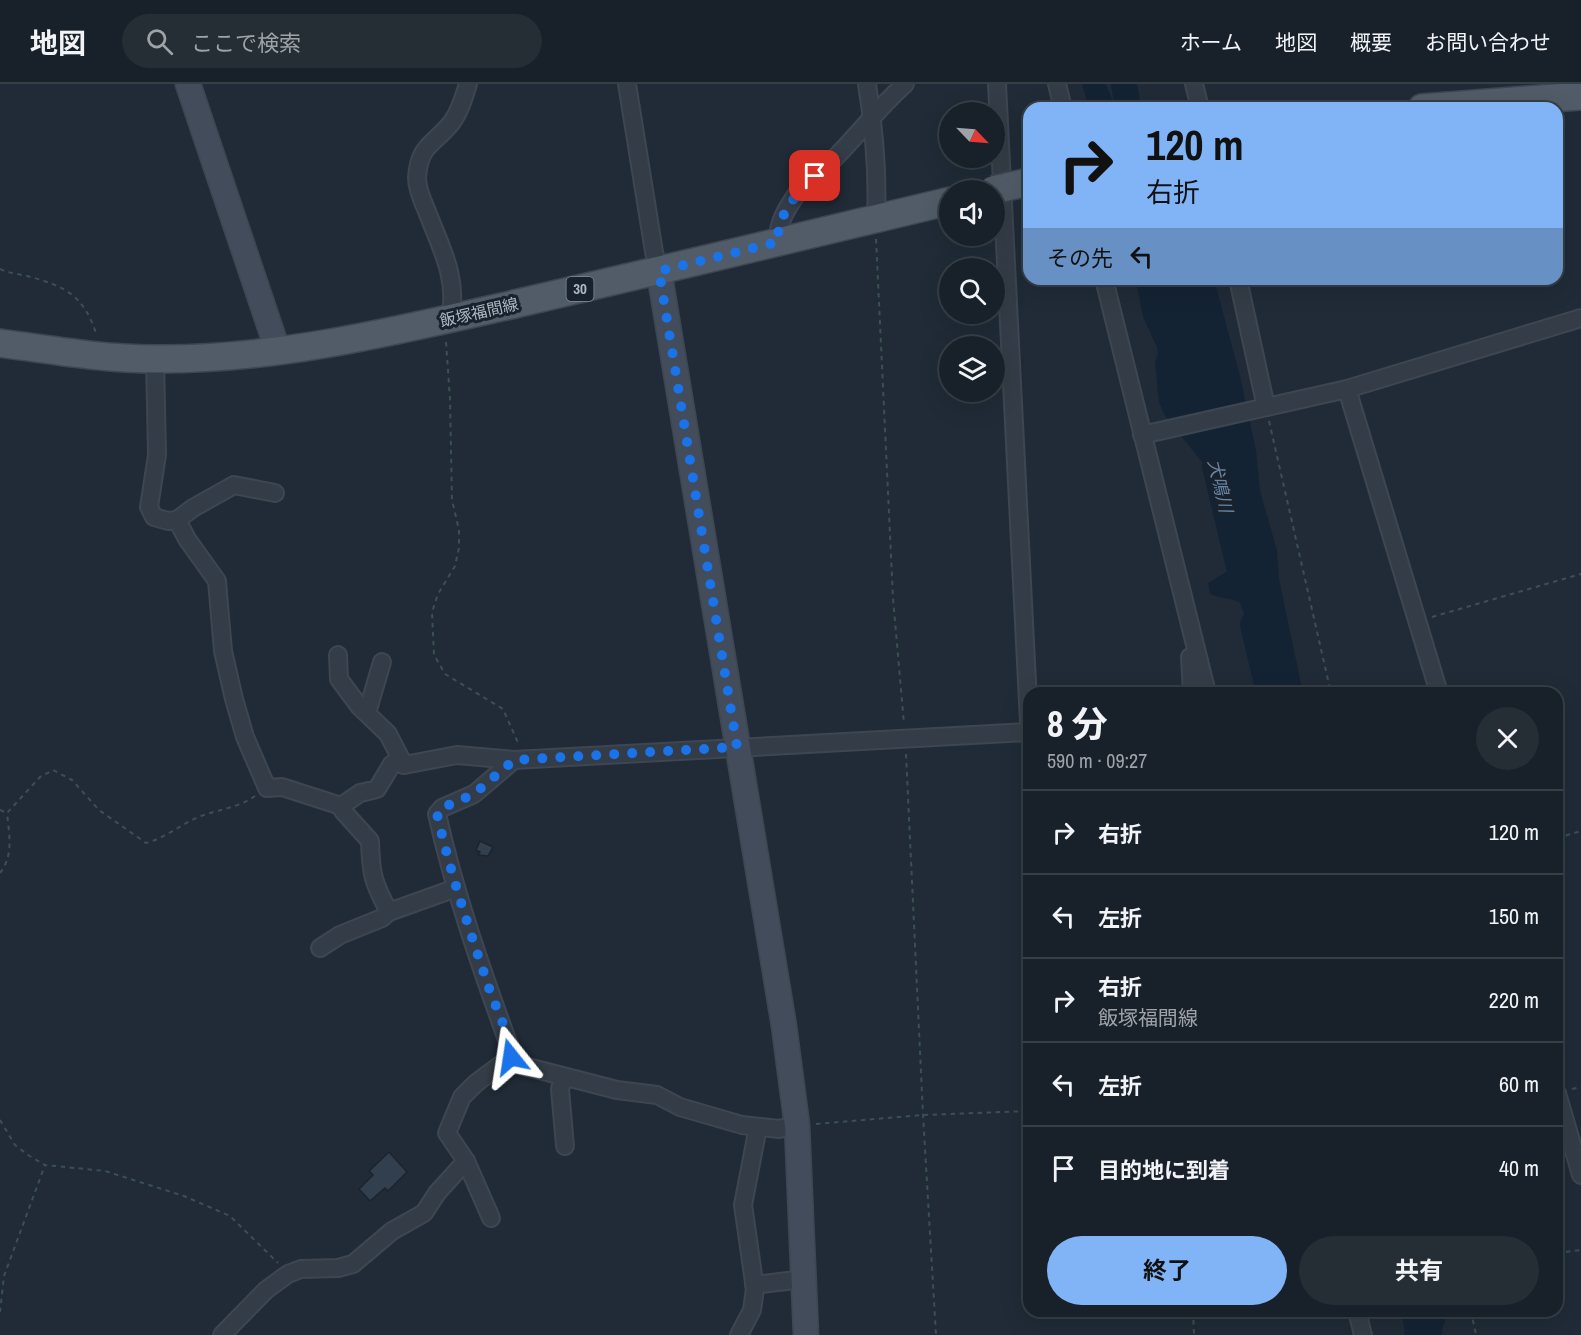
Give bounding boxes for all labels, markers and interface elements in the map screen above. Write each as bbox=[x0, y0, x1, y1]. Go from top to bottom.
search box bbox=[122, 14, 542, 68]
text: 地図 bbox=[30, 24, 86, 62]
icon: search bbox=[143, 25, 176, 58]
text: ここで検索 bbox=[191, 28, 301, 58]
text: ホーム bbox=[1180, 28, 1242, 57]
text: 地図 bbox=[1275, 28, 1317, 57]
text: 概要 bbox=[1350, 28, 1392, 57]
text: お問い合わせ bbox=[1425, 28, 1551, 57]
north arrow bbox=[939, 102, 1005, 168]
map controls bbox=[939, 102, 1005, 402]
text: 120 m bbox=[1146, 117, 1244, 173]
icon: right bbox=[1047, 126, 1125, 204]
pin bbox=[789, 150, 840, 201]
icon: arrive bbox=[798, 159, 831, 192]
text: 右折 bbox=[1146, 174, 1200, 210]
button: sound bbox=[939, 180, 1005, 246]
icon: left bbox=[1125, 240, 1158, 273]
text: その先 bbox=[1047, 243, 1113, 273]
button: search bbox=[939, 258, 1005, 324]
road number: 30 bbox=[566, 277, 594, 301]
street label: 飯塚福間線 bbox=[438, 292, 520, 332]
button: layers bbox=[939, 336, 1005, 402]
water label: 犬鳴川 bbox=[1202, 457, 1239, 517]
text: 8 分 bbox=[1047, 700, 1108, 748]
button: close bbox=[1476, 707, 1539, 770]
text: 590 m · 09:27 bbox=[1047, 747, 1147, 774]
icon: right bbox=[1047, 816, 1080, 849]
text: 120 m bbox=[1489, 817, 1539, 847]
text: 右折 bbox=[1098, 819, 1142, 849]
icon: left bbox=[1047, 900, 1080, 933]
text: 150 m bbox=[1489, 901, 1539, 931]
text: 左折 bbox=[1098, 903, 1142, 933]
text: 右折 bbox=[1098, 972, 1142, 1002]
icon: right bbox=[1047, 984, 1080, 1017]
text: 220 m bbox=[1489, 985, 1539, 1015]
text: 飯塚福間線 bbox=[1098, 1004, 1198, 1031]
position arrow bbox=[479, 1025, 543, 1089]
icon: left bbox=[1047, 1068, 1080, 1101]
text: 60 m bbox=[1499, 1069, 1539, 1099]
text: 左折 bbox=[1098, 1071, 1142, 1101]
icon: arrive bbox=[1047, 1152, 1080, 1185]
text: 40 m bbox=[1499, 1153, 1539, 1183]
text: 目的地に到着 bbox=[1098, 1155, 1230, 1185]
button: 終了 bbox=[1047, 1236, 1287, 1305]
button: 共有 bbox=[1299, 1236, 1539, 1305]

